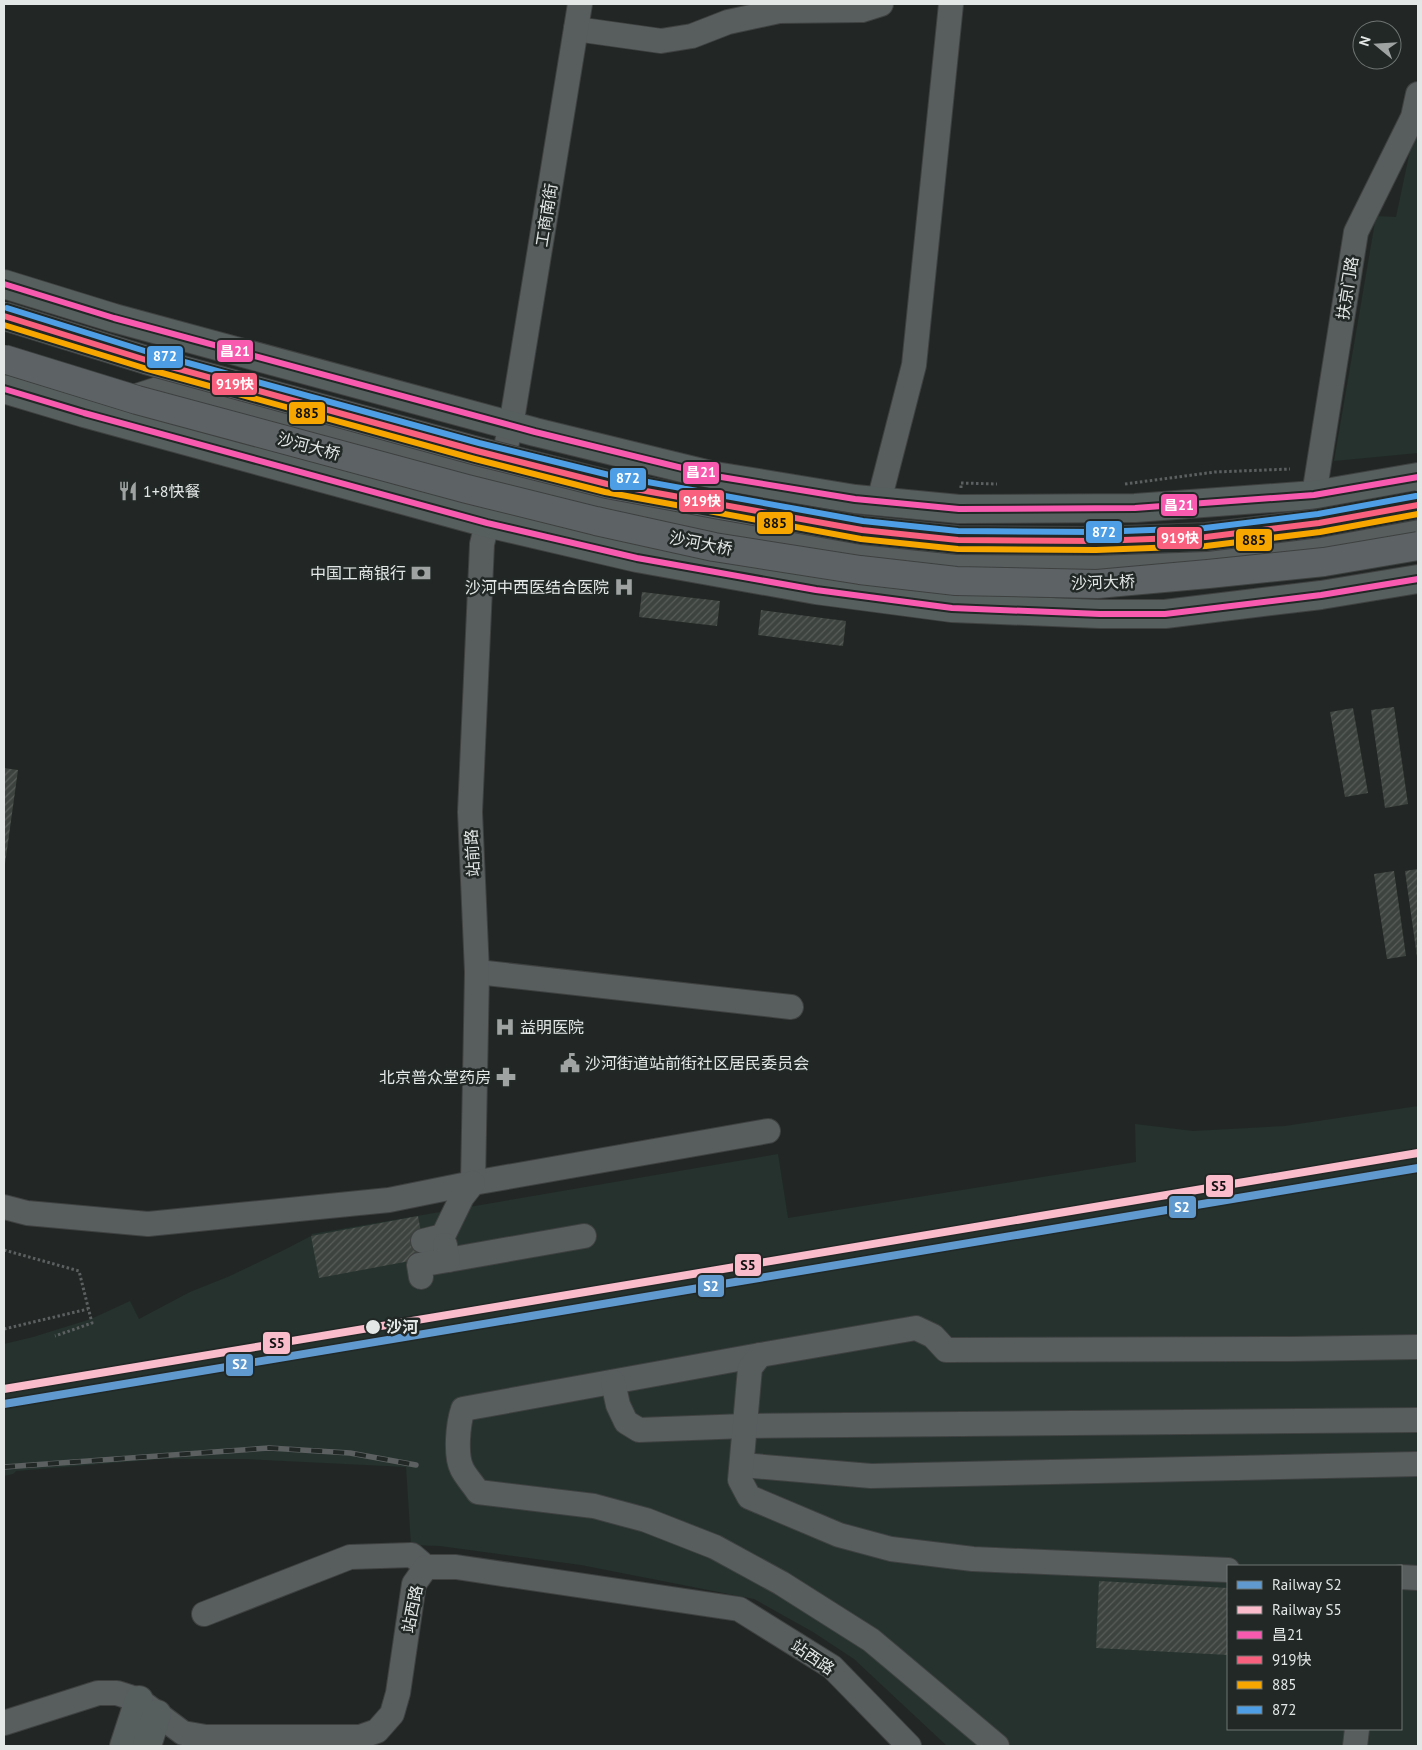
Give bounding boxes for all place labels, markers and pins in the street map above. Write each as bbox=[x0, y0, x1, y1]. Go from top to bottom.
restaurant icon: 1+8快餐 bbox=[117, 480, 139, 502]
place label: 1+8快餐 bbox=[143, 481, 201, 501]
bank icon: 中国工商银行 bbox=[410, 562, 432, 584]
place label: 中国工商银行 bbox=[310, 563, 406, 583]
hospital icon: 沙河中西医结合医院 bbox=[613, 576, 635, 598]
place label: 沙河中西医结合医院 bbox=[465, 577, 609, 597]
hospital icon: 益明医院 bbox=[494, 1016, 516, 1038]
place label: 益明医院 bbox=[520, 1017, 584, 1037]
public building icon: 沙河街道站前街社区居民委员会 bbox=[559, 1052, 581, 1074]
place label: 沙河街道站前街社区居民委员会 bbox=[585, 1053, 809, 1073]
pharmacy icon: 北京普众堂药房 bbox=[495, 1066, 517, 1088]
place label: 北京普众堂药房 bbox=[379, 1067, 491, 1087]
place label: 沙河 bbox=[386, 1317, 418, 1337]
marker: 沙河 bbox=[364, 1318, 382, 1336]

